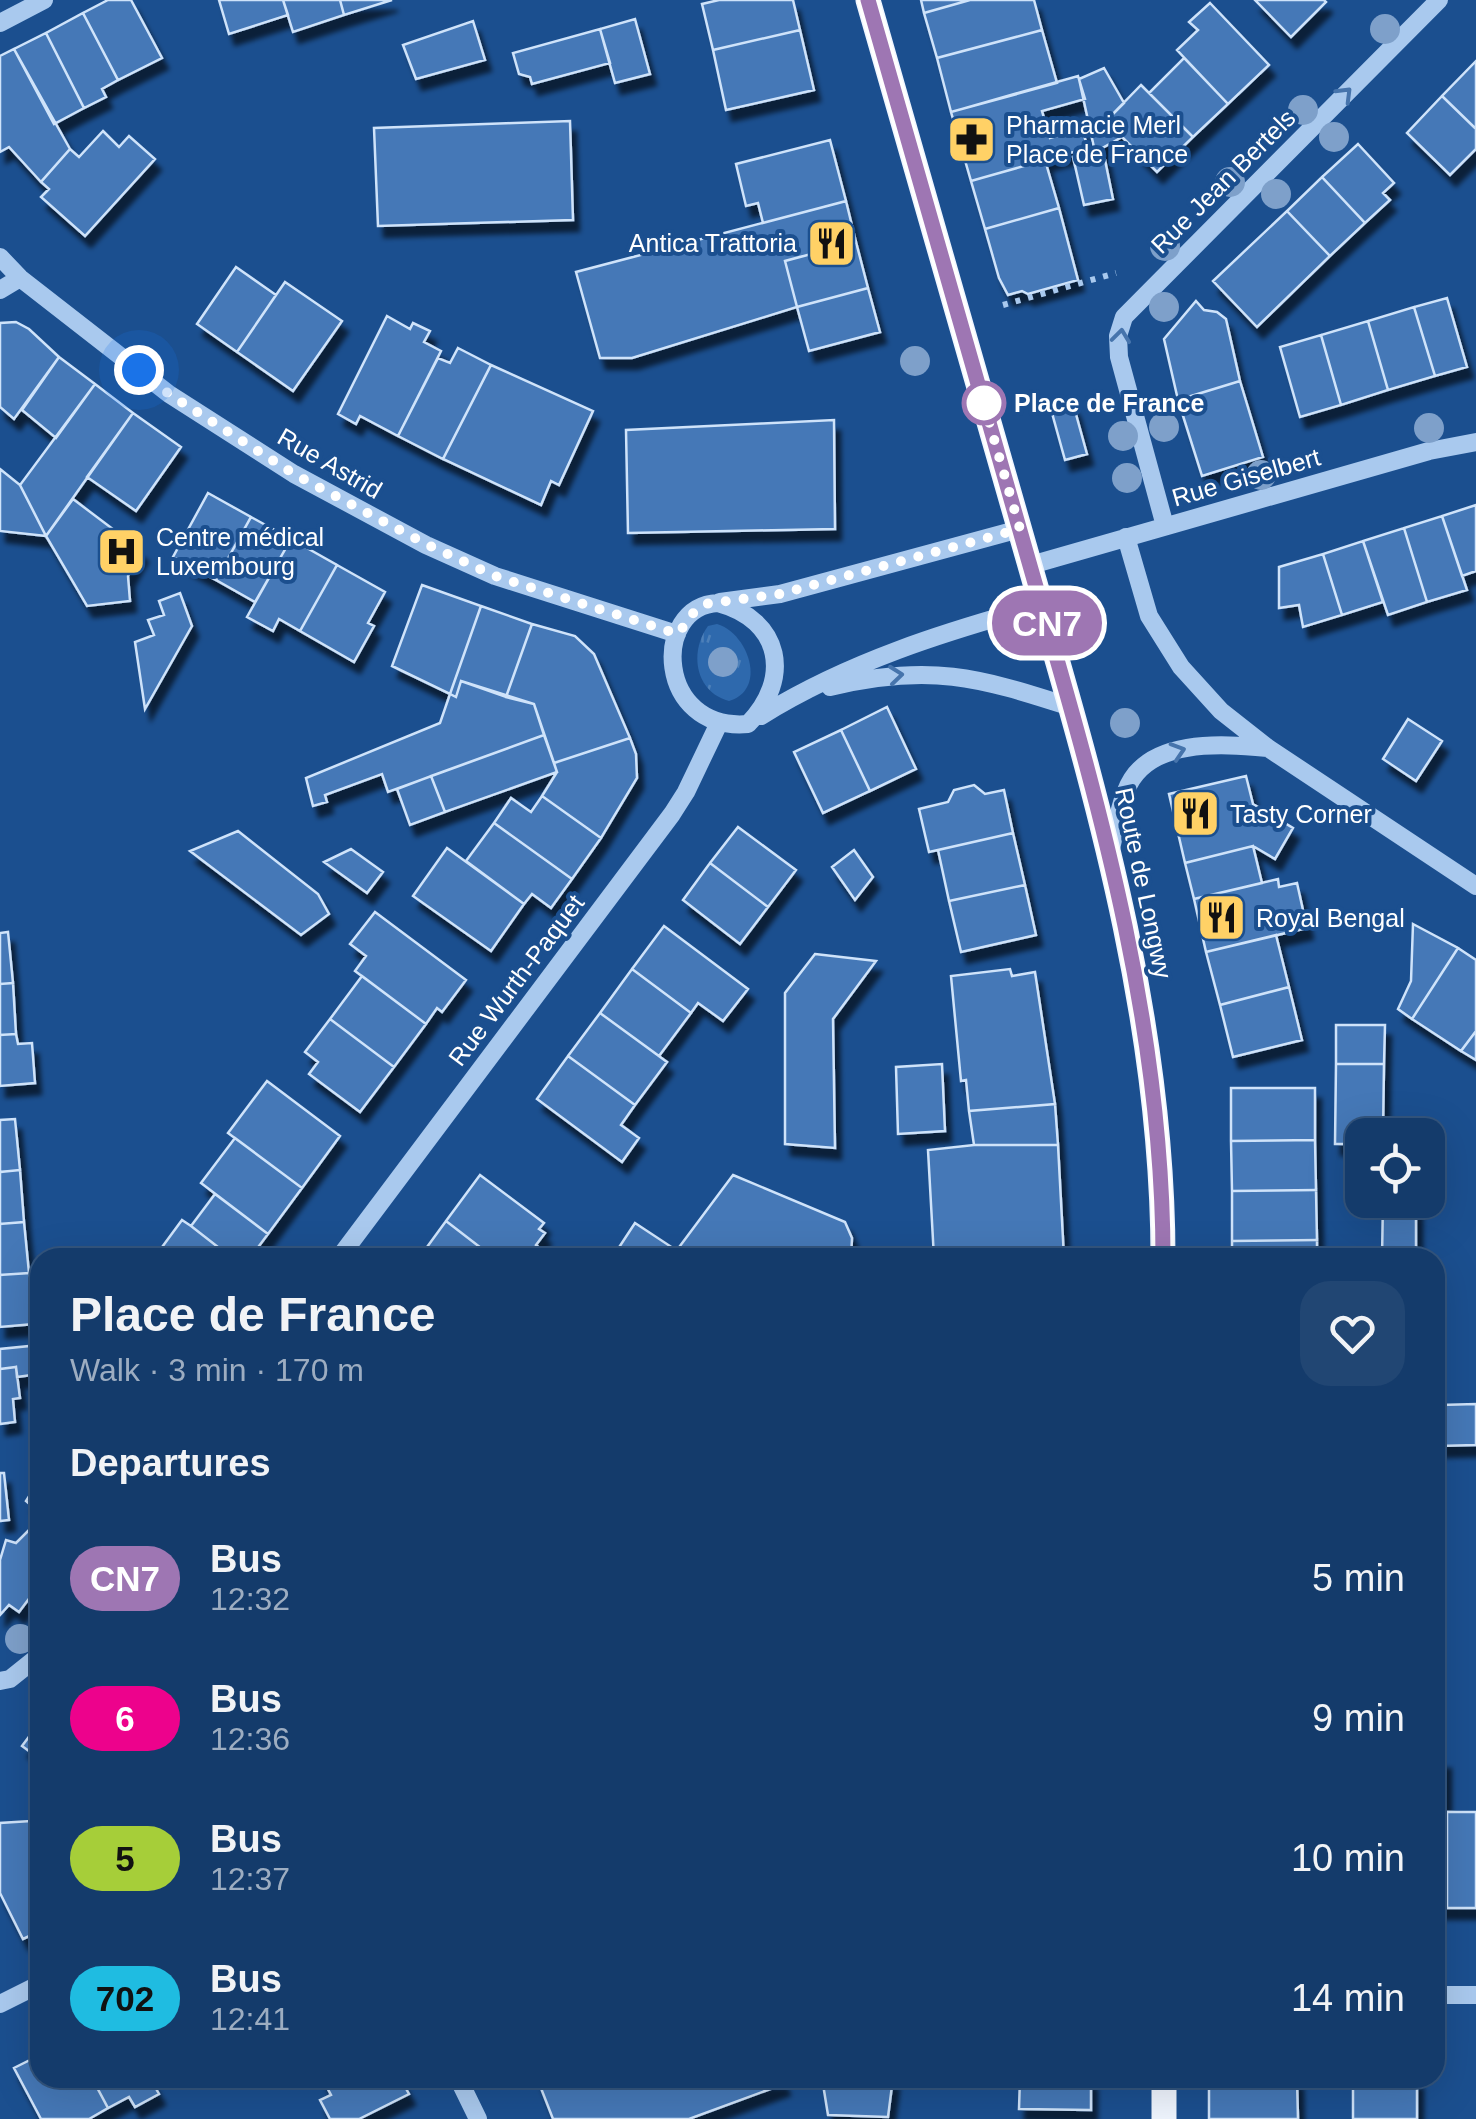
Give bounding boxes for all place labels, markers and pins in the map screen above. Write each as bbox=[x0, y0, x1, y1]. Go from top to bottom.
place label: Pharmacie Merl Place de France bbox=[1006, 111, 1188, 168]
pharmacy icon: Pharmacie Merl Place de France bbox=[945, 113, 997, 165]
restaurant icon: Antica Trattoria bbox=[806, 217, 858, 269]
place label: Antica Trattoria bbox=[629, 229, 797, 257]
marker: Place de France bbox=[963, 382, 1005, 424]
place label: Place de France bbox=[1014, 389, 1204, 417]
place label: Centre médical Luxembourg bbox=[156, 523, 324, 580]
hospital icon: Centre médical Luxembourg bbox=[95, 525, 147, 577]
restaurant icon: Tasty Corner bbox=[1169, 788, 1221, 840]
place label: Tasty Corner bbox=[1230, 800, 1372, 828]
restaurant icon: Royal Bengal bbox=[1195, 892, 1247, 944]
place label: Royal Bengal bbox=[1256, 904, 1405, 932]

